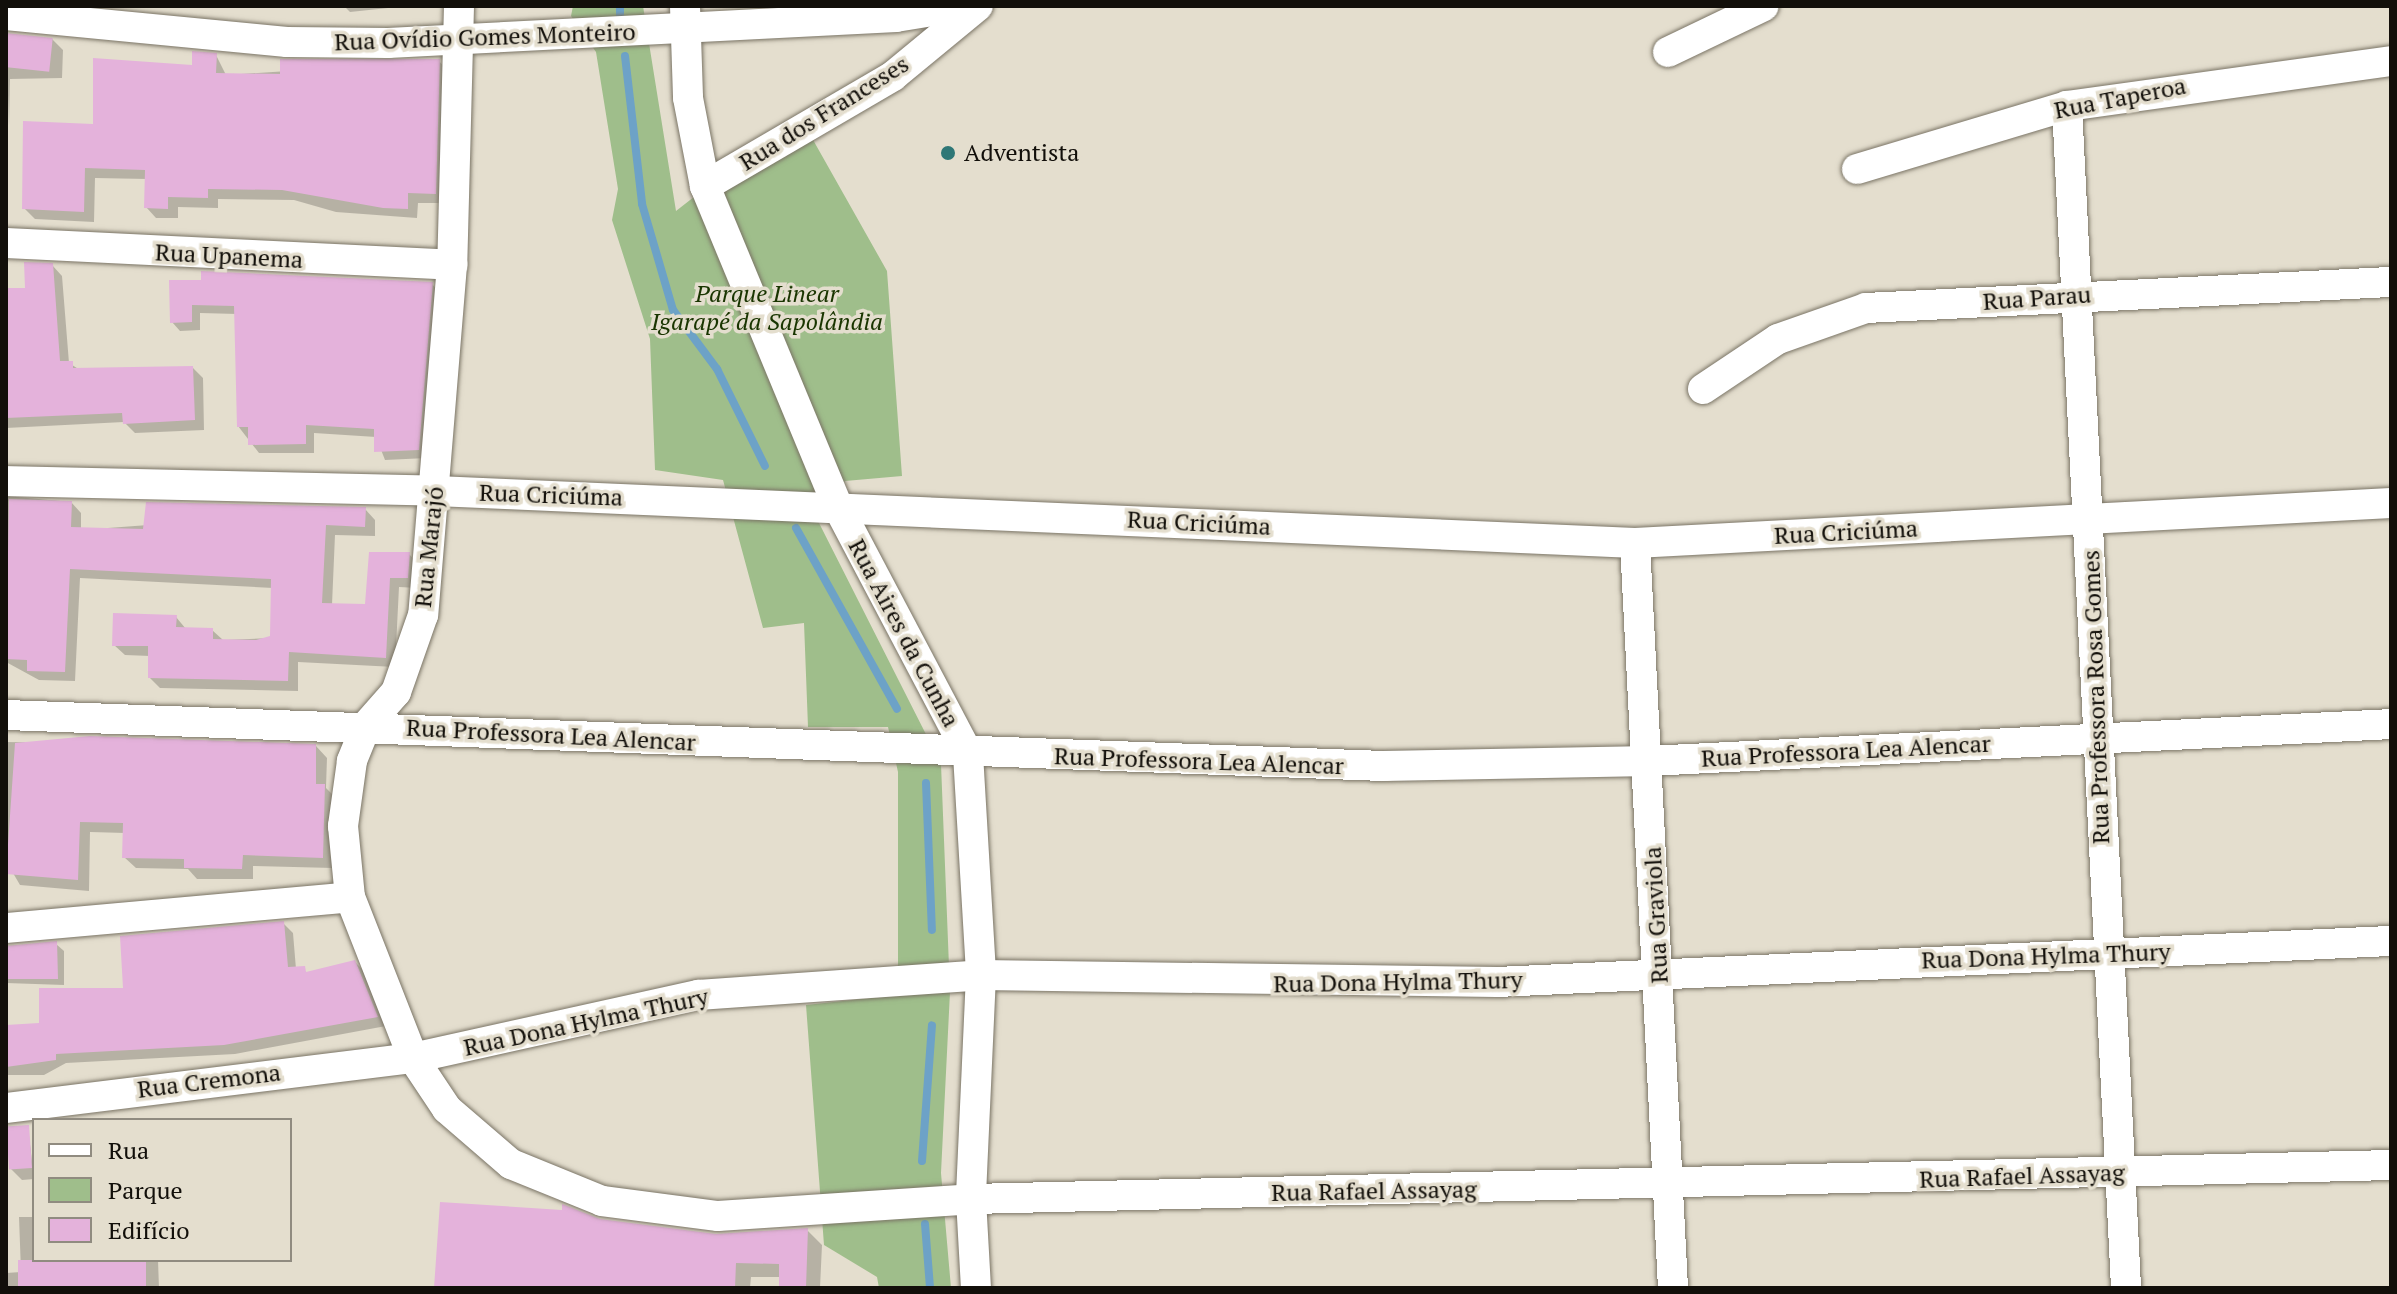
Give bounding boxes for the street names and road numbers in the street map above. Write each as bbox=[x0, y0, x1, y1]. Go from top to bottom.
street label: Rua Ovídio Gomes Monteiro bbox=[334, 17, 636, 57]
street label: Rua dos Franceses bbox=[734, 49, 914, 177]
street label: Rua Taperoa bbox=[2052, 71, 2188, 125]
street label: Rua Upanema bbox=[154, 238, 304, 274]
street label: Rua Parau bbox=[1982, 280, 2092, 316]
street label: Rua Criciúma bbox=[479, 478, 623, 512]
street label: Rua Marajó bbox=[408, 485, 450, 609]
street label: Rua Criciúma bbox=[1126, 505, 1272, 541]
street label: Rua Criciúma bbox=[1773, 514, 1919, 550]
street label: Rua Aires da Cunha bbox=[842, 534, 966, 732]
street label: Rua Professora Rosa Gomes bbox=[2076, 549, 2116, 845]
street label: Rua Professora Lea Alencar bbox=[405, 713, 697, 757]
street label: Rua Professora Lea Alencar bbox=[1700, 729, 1992, 773]
street label: Rua Professora Lea Alencar bbox=[1053, 742, 1345, 780]
street label: Rua Graviola bbox=[1638, 846, 1674, 984]
street label: Rua Dona Hylma Thury bbox=[1921, 937, 2171, 975]
street label: Rua Dona Hylma Thury bbox=[1273, 965, 1523, 999]
street label: Rua Dona Hylma Thury bbox=[461, 982, 711, 1062]
street label: Rua Cremona bbox=[136, 1058, 282, 1104]
street label: Rua Rafael Assayag bbox=[1919, 1158, 2125, 1194]
street label: Rua Rafael Assayag bbox=[1271, 1175, 1477, 1207]

